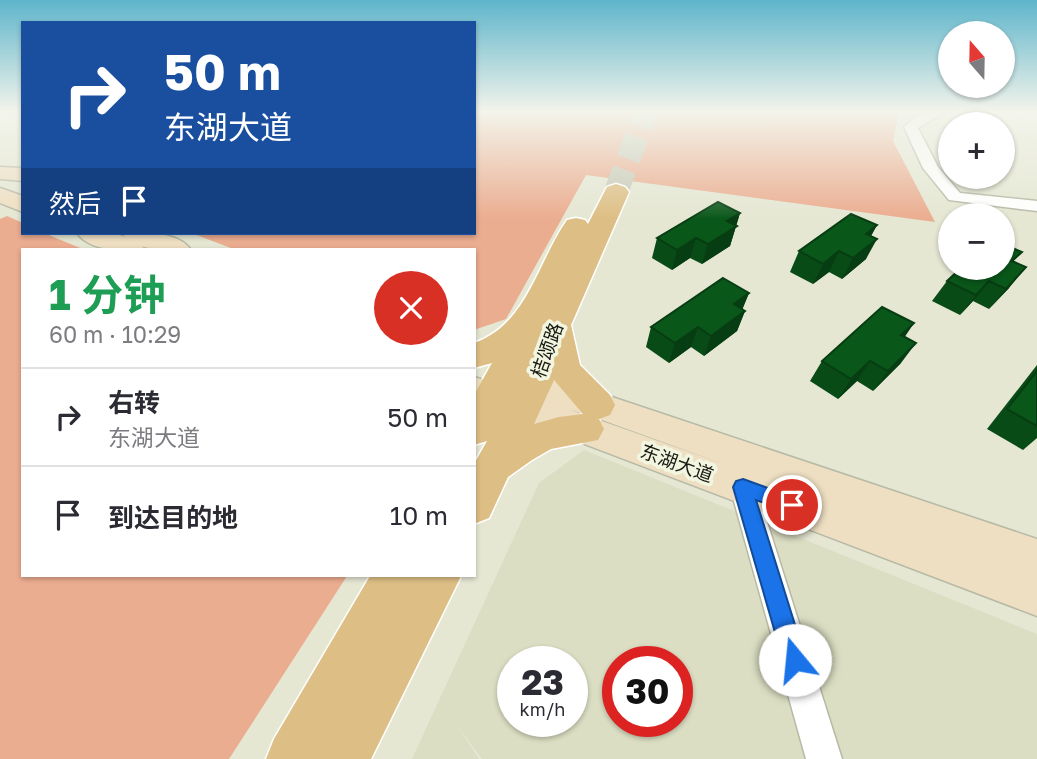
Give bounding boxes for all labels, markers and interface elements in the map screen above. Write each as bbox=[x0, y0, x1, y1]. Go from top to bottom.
north arrow bbox=[938, 21, 1015, 98]
map controls bbox=[938, 21, 1015, 280]
text: 50 m bbox=[164, 42, 281, 101]
icon: right bbox=[49, 49, 140, 140]
text: 东湖大道 bbox=[164, 108, 292, 146]
button: + bbox=[938, 112, 1015, 189]
icon: arrive bbox=[115, 182, 153, 220]
text: 然后 bbox=[49, 188, 101, 219]
button: − bbox=[938, 203, 1015, 280]
text: 1 分钟 bbox=[49, 269, 165, 319]
button: close bbox=[374, 271, 448, 345]
street label: 桔颂路 bbox=[526, 319, 567, 381]
text: 60 m · 10:29 bbox=[49, 320, 181, 348]
text: 右转 bbox=[108, 387, 160, 418]
icon: right bbox=[49, 398, 87, 436]
text: 50 m bbox=[387, 402, 448, 433]
text: 东湖大道 bbox=[108, 423, 200, 451]
street label: 东湖大道 bbox=[638, 439, 717, 486]
pin bbox=[762, 475, 822, 535]
icon: arrive bbox=[773, 486, 811, 524]
icon: arrive bbox=[49, 496, 87, 534]
text: 10 m bbox=[390, 500, 448, 531]
text: 到达目的地 bbox=[108, 502, 238, 533]
position arrow bbox=[758, 623, 832, 697]
speed limit sign: 30 bbox=[602, 646, 693, 737]
text: 23 bbox=[521, 661, 564, 703]
text: km/h bbox=[520, 698, 565, 720]

